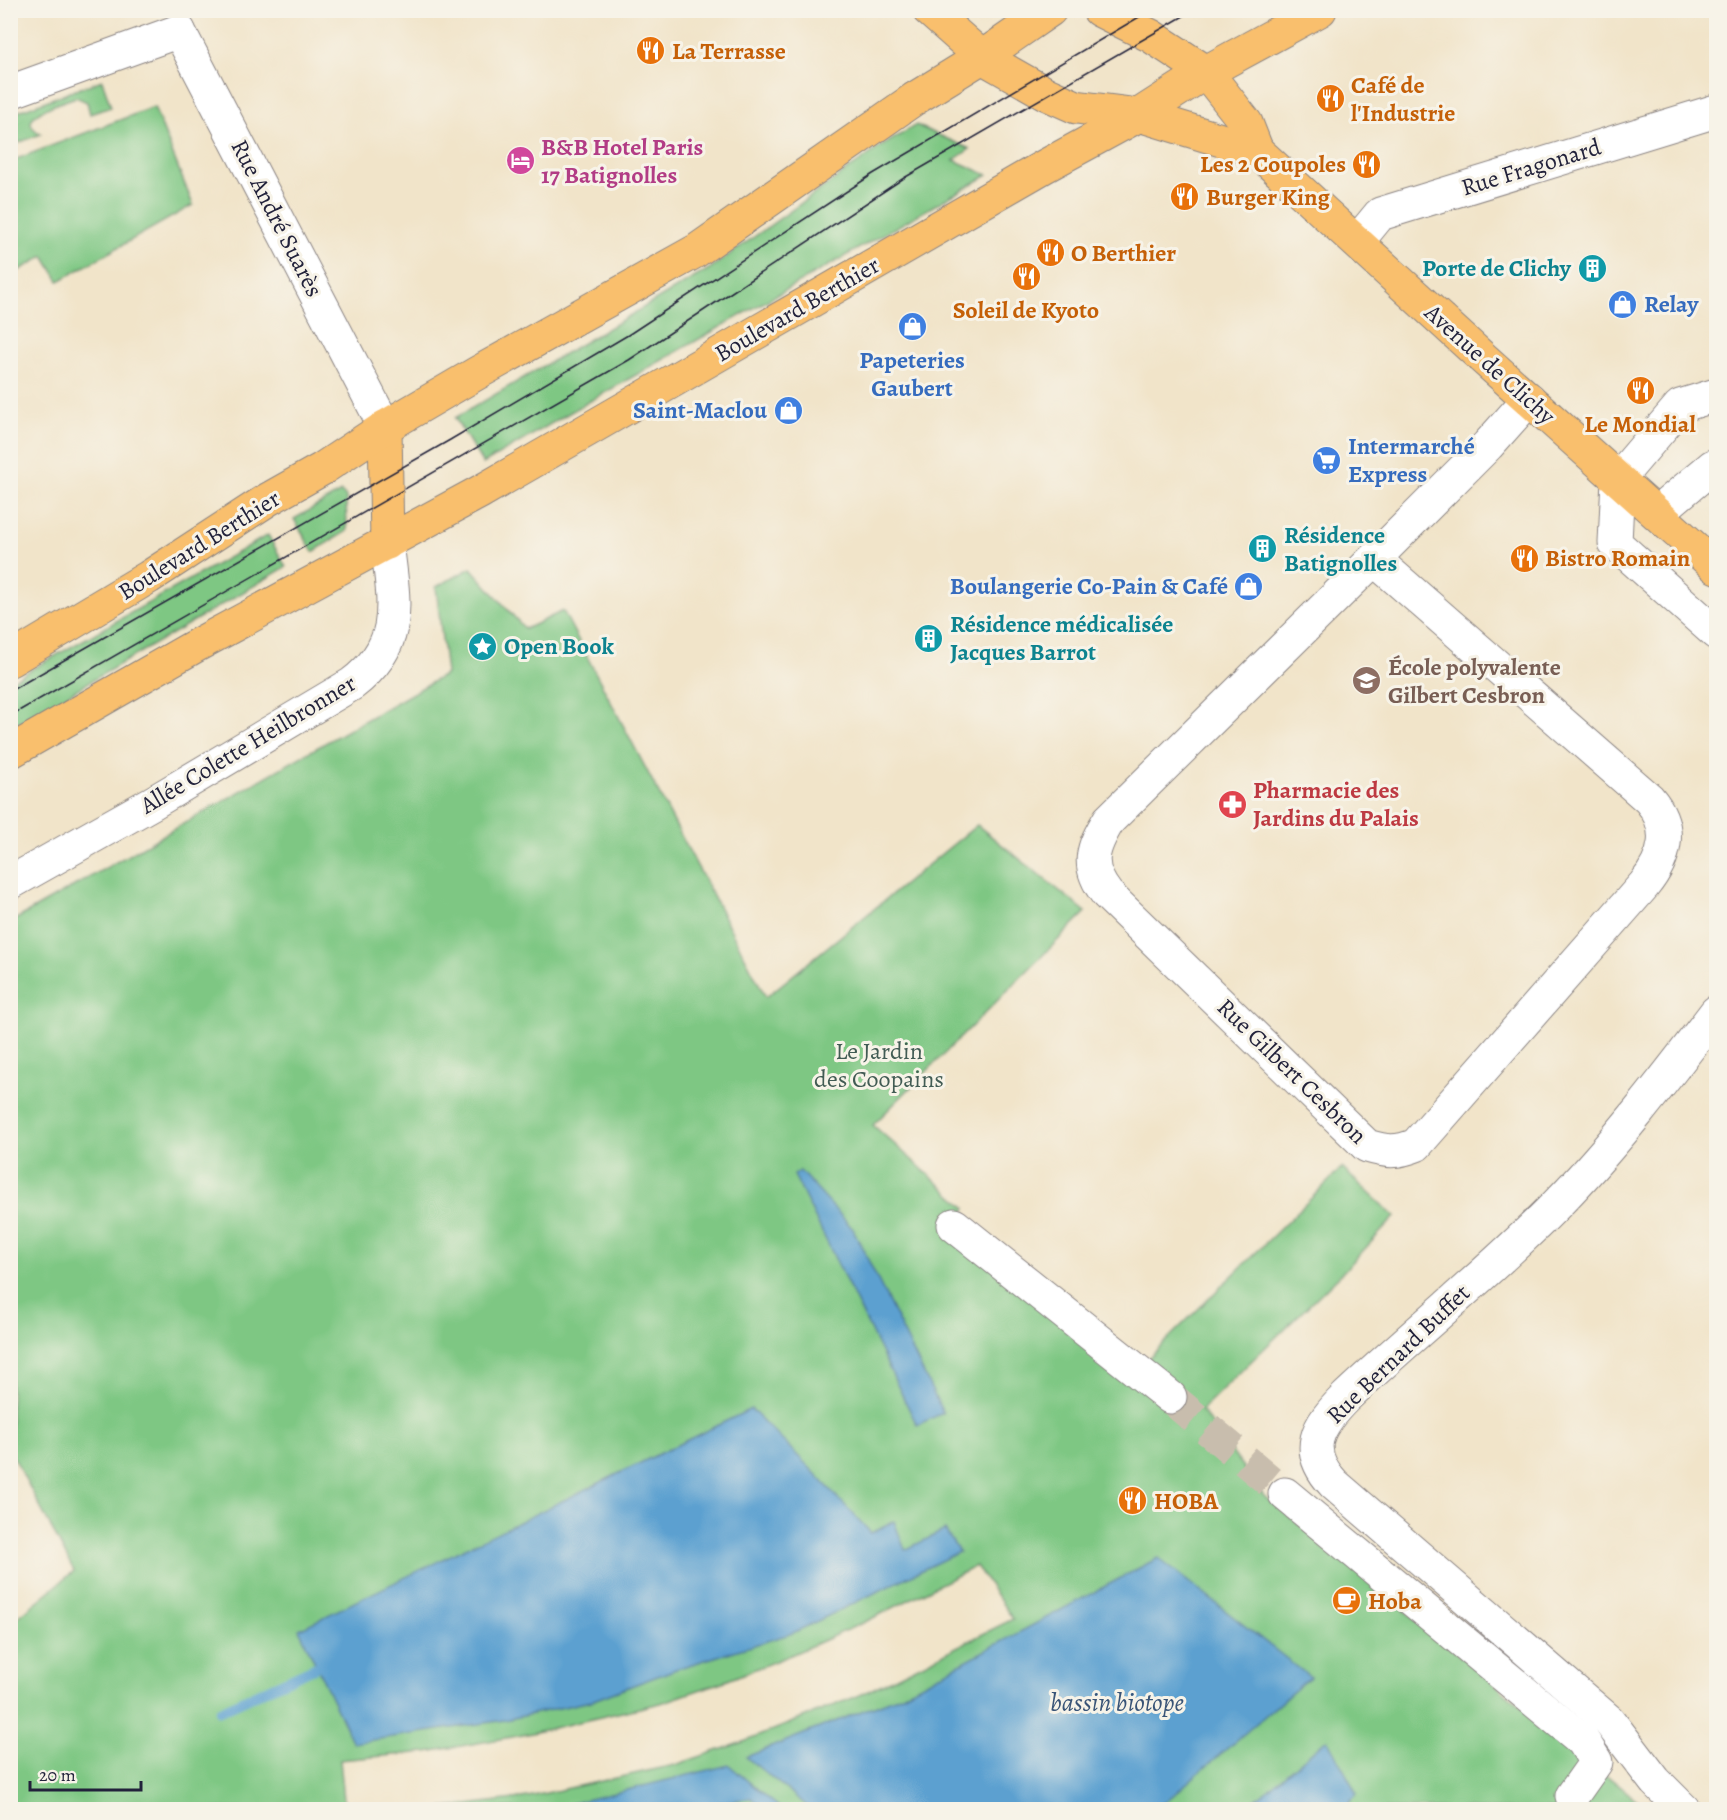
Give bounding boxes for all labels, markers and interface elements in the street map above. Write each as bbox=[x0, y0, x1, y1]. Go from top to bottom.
restaurant icon: La Terrasse bbox=[635, 35, 667, 67]
place label: La Terrasse bbox=[672, 35, 786, 67]
place label: Café de l'Industrie bbox=[1351, 69, 1455, 129]
restaurant icon: Café de l'Industrie bbox=[1314, 83, 1346, 115]
place label: B&B Hotel Paris 17 Batignolles bbox=[541, 131, 703, 191]
street label: Rue Fragonard bbox=[1457, 131, 1605, 203]
street label: Rue André Suarès bbox=[224, 134, 330, 302]
hotel icon: B&B Hotel Paris 17 Batignolles bbox=[504, 145, 536, 177]
place label: Les 2 Coupoles bbox=[1200, 148, 1346, 180]
restaurant icon: Les 2 Coupoles bbox=[1351, 148, 1383, 180]
restaurant icon: Burger King bbox=[1169, 181, 1201, 213]
place label: Burger King bbox=[1206, 181, 1330, 213]
restaurant icon: O Berthier bbox=[1034, 237, 1066, 269]
place label: O Berthier bbox=[1071, 237, 1176, 269]
street label: Boulevard Berthier bbox=[709, 249, 885, 369]
place label: Porte de Clichy bbox=[1422, 252, 1572, 284]
building icon: Porte de Clichy bbox=[1576, 252, 1608, 284]
restaurant icon: Soleil de Kyoto bbox=[1010, 261, 1042, 293]
shop icon: Relay bbox=[1607, 288, 1639, 320]
place label: Relay bbox=[1644, 288, 1699, 320]
place label: Soleil de Kyoto bbox=[953, 294, 1099, 326]
street label: Avenue de Clichy bbox=[1417, 296, 1562, 431]
shop icon: Papeteries Gaubert bbox=[896, 311, 928, 343]
place label: Papeteries Gaubert bbox=[859, 344, 965, 404]
restaurant icon: Le Mondial bbox=[1624, 375, 1656, 407]
place label: Saint-Maclou bbox=[633, 394, 768, 426]
shop icon: Saint-Maclou bbox=[772, 394, 804, 426]
place label: Le Mondial bbox=[1584, 408, 1696, 440]
place label: Intermarché Express bbox=[1348, 430, 1475, 490]
supermarket icon: Intermarché Express bbox=[1311, 444, 1343, 476]
street label: Boulevard Berthier bbox=[112, 482, 286, 608]
place label: Résidence Batignolles bbox=[1284, 519, 1397, 579]
building icon: Résidence Batignolles bbox=[1247, 533, 1279, 565]
restaurant icon: Bistro Romain bbox=[1508, 542, 1540, 574]
place label: Bistro Romain bbox=[1545, 542, 1691, 574]
place label: Boulangerie Co-Pain & Café bbox=[950, 570, 1228, 602]
shop icon: Boulangerie Co-Pain & Café bbox=[1233, 570, 1265, 602]
place label: Résidence médicalisée Jacques Barrot bbox=[950, 608, 1173, 668]
building icon: Résidence médicalisée Jacques Barrot bbox=[913, 622, 945, 654]
place icon: Open Book bbox=[467, 630, 499, 662]
place label: Open Book bbox=[504, 630, 615, 662]
place label: École polyvalente Gilbert Cesbron bbox=[1388, 651, 1561, 711]
school or university icon: École polyvalente Gilbert Cesbron bbox=[1351, 665, 1383, 697]
street label: Allée Colette Heilbronner bbox=[133, 667, 362, 822]
place label: Pharmacie des Jardins du Palais bbox=[1253, 774, 1419, 834]
pharmacy icon: Pharmacie des Jardins du Palais bbox=[1216, 788, 1248, 820]
street label: Rue Gilbert Cesbron bbox=[1210, 991, 1374, 1151]
park label: Le Jardin des Coopains bbox=[814, 1035, 944, 1095]
street label: Rue Bernard Buffet bbox=[1319, 1277, 1477, 1431]
restaurant icon: HOBA bbox=[1117, 1485, 1149, 1517]
place label: HOBA bbox=[1154, 1485, 1219, 1517]
cafe icon: Hoba bbox=[1331, 1585, 1363, 1617]
place label: Hoba bbox=[1368, 1585, 1422, 1617]
water label: bassin biotope bbox=[1050, 1685, 1184, 1720]
scale bar bbox=[30, 1754, 141, 1792]
text: 20 m bbox=[39, 1763, 76, 1787]

